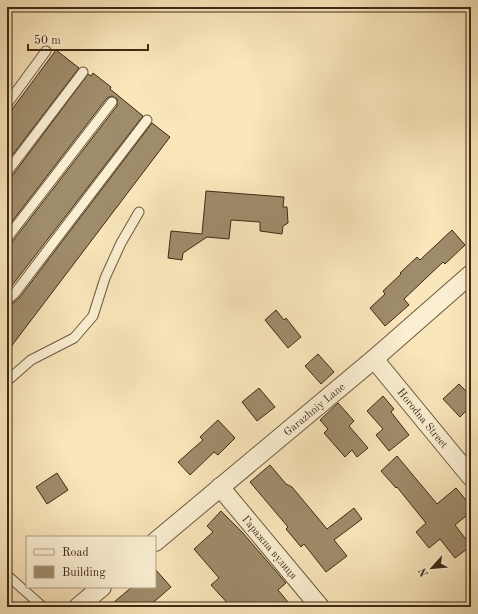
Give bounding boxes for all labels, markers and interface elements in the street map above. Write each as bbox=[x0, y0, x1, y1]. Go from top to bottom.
scale bar bbox=[28, 26, 148, 52]
text: 50 m bbox=[34, 34, 61, 47]
street label: Garazhniy Lane bbox=[282, 382, 348, 439]
street label: Horodna Street bbox=[394, 387, 449, 451]
street label: Гаражна вулиця bbox=[239, 514, 299, 582]
legend bbox=[26, 536, 156, 588]
text: Road bbox=[62, 547, 89, 559]
north arrow bbox=[412, 548, 452, 588]
text: N bbox=[417, 565, 431, 578]
text: Building bbox=[62, 567, 106, 579]

